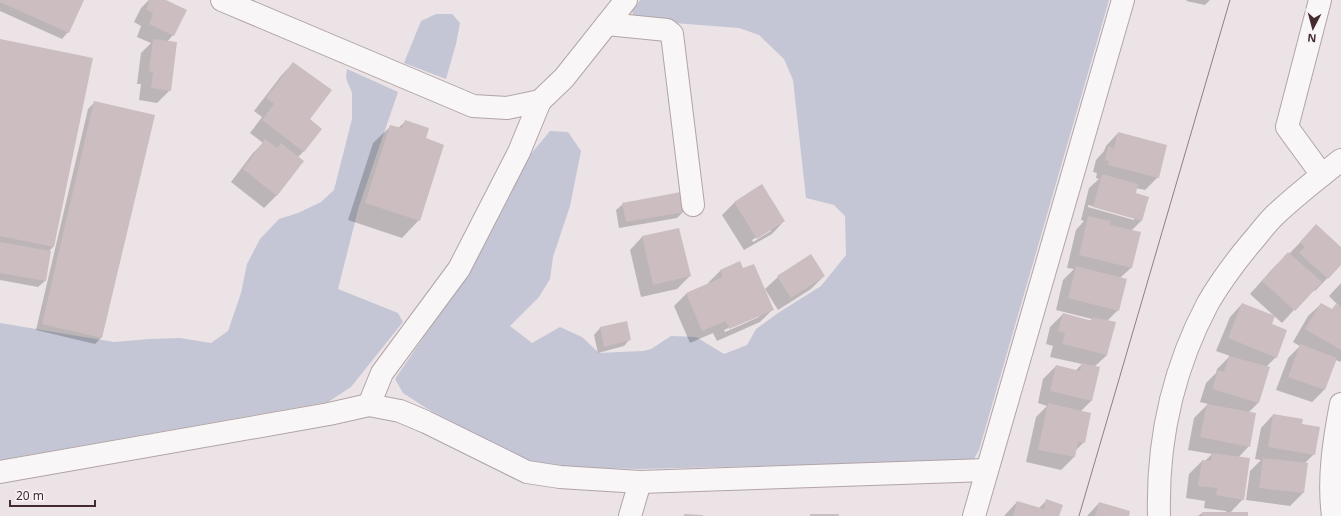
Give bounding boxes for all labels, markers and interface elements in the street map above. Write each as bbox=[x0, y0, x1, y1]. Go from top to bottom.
north arrow bbox=[1293, 8, 1333, 48]
text: N bbox=[1307, 31, 1317, 46]
scale bar bbox=[10, 482, 95, 508]
text: 20 m bbox=[16, 487, 44, 504]

